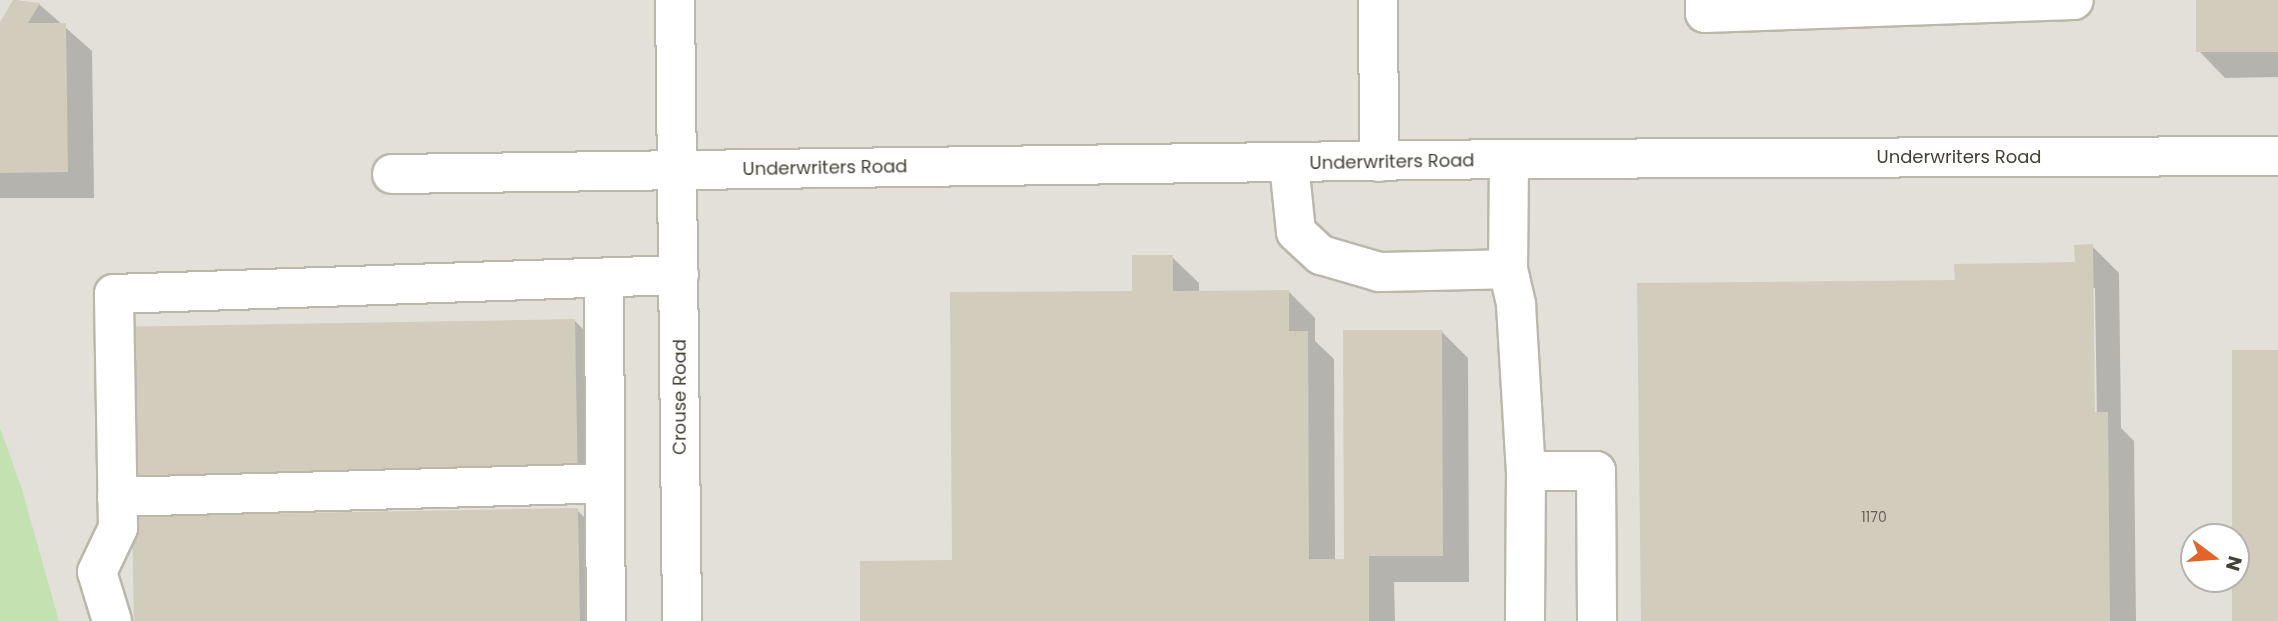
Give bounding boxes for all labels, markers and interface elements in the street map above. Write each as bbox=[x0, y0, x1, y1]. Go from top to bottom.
street label: Underwriters Road bbox=[1876, 146, 2042, 168]
street label: Underwriters Road bbox=[1309, 150, 1475, 174]
street label: Underwriters Road bbox=[742, 156, 908, 180]
street label: Crouse Road bbox=[669, 339, 691, 455]
house number: 1170 bbox=[1861, 509, 1887, 525]
north arrow bbox=[2180, 523, 2250, 593]
text: N bbox=[2219, 553, 2249, 574]

